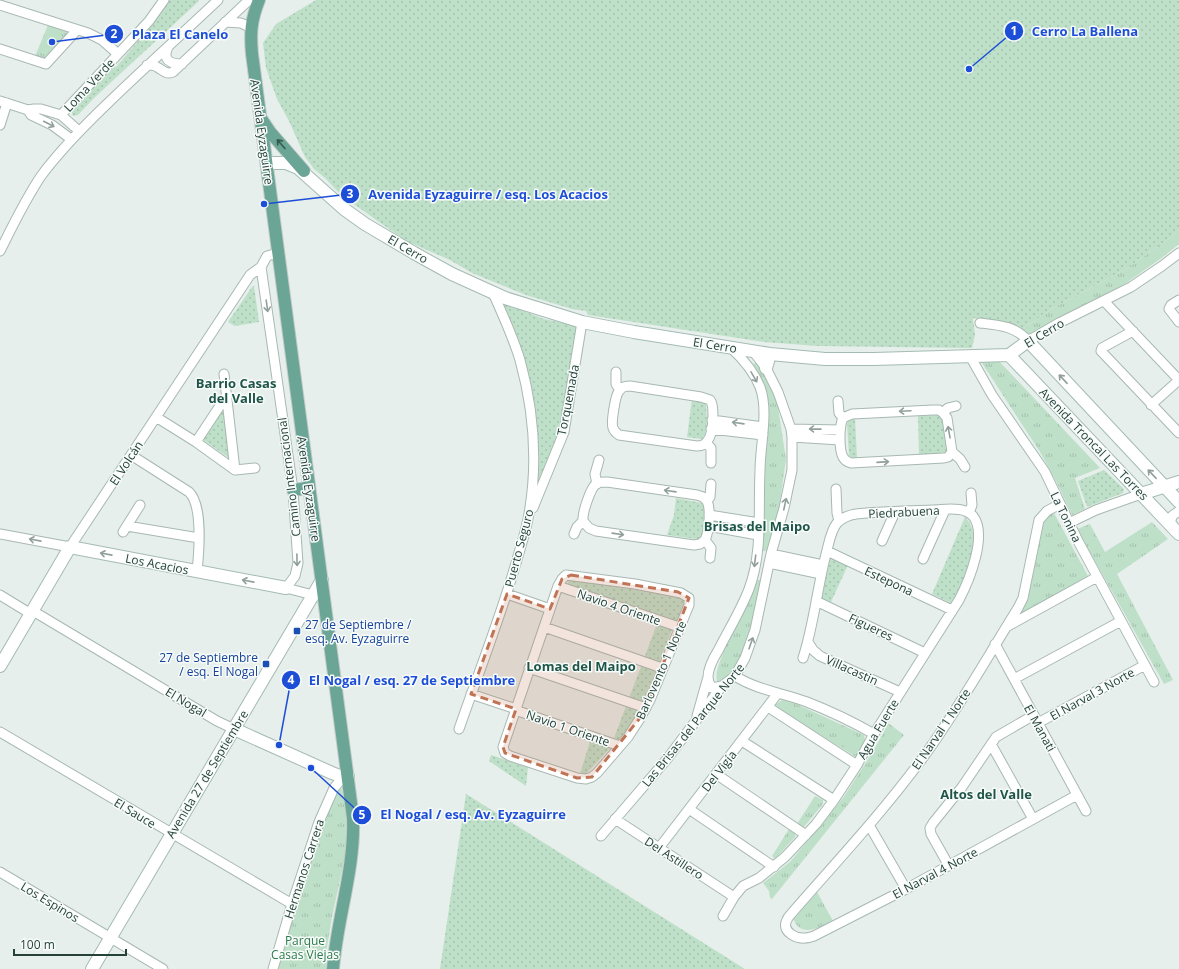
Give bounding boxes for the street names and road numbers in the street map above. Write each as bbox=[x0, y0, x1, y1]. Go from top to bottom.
street label: Loma Verde bbox=[60, 54, 118, 115]
street label: Avenida Eyzaguirre bbox=[246, 78, 278, 186]
street label: El Cerro bbox=[385, 231, 431, 267]
street label: El Cerro bbox=[1021, 314, 1067, 352]
street label: El Cerro bbox=[692, 333, 738, 357]
street label: Torquemada bbox=[553, 363, 583, 437]
street label: Avenida Troncal Las Torres bbox=[1036, 384, 1153, 504]
street label: Camino Internacional bbox=[273, 417, 305, 537]
street label: Avenida Eyzaguirre bbox=[293, 435, 325, 543]
street label: El Volcán bbox=[105, 437, 147, 489]
street label: La Tonina bbox=[1046, 489, 1086, 545]
street label: Piedrabuena bbox=[868, 502, 940, 522]
street label: Puerto Seguro bbox=[500, 507, 538, 589]
street label: Los Acacios bbox=[124, 550, 190, 579]
street label: Estepona bbox=[862, 562, 916, 600]
street label: Navio 4 Oriente bbox=[575, 585, 663, 629]
street label: Figueres bbox=[846, 609, 896, 645]
street label: Barlovento 1 Norte bbox=[632, 618, 691, 722]
street label: Villacastin bbox=[823, 651, 881, 689]
street label: Las Brisas del Parque Norte bbox=[638, 659, 748, 790]
street label: El Narval 3 Norte bbox=[1047, 664, 1138, 724]
street label: El Nogal bbox=[162, 683, 210, 721]
street label: El Narval 1 Norte bbox=[908, 685, 975, 773]
street label: Agua Fuerte bbox=[853, 695, 903, 762]
street label: El Manati bbox=[1020, 701, 1060, 755]
street label: Navio 1 Oriente bbox=[524, 706, 612, 750]
street label: Avenida 27 de Septiembre bbox=[162, 707, 252, 841]
street label: Del Vigía bbox=[698, 747, 740, 795]
street label: El Sauce bbox=[111, 794, 159, 832]
street label: Hermanos Carrera bbox=[280, 817, 328, 921]
street label: Del Astillero bbox=[641, 833, 707, 883]
street label: El Narval 4 Norte bbox=[889, 843, 981, 903]
street label: Los Espinos bbox=[18, 878, 83, 926]

